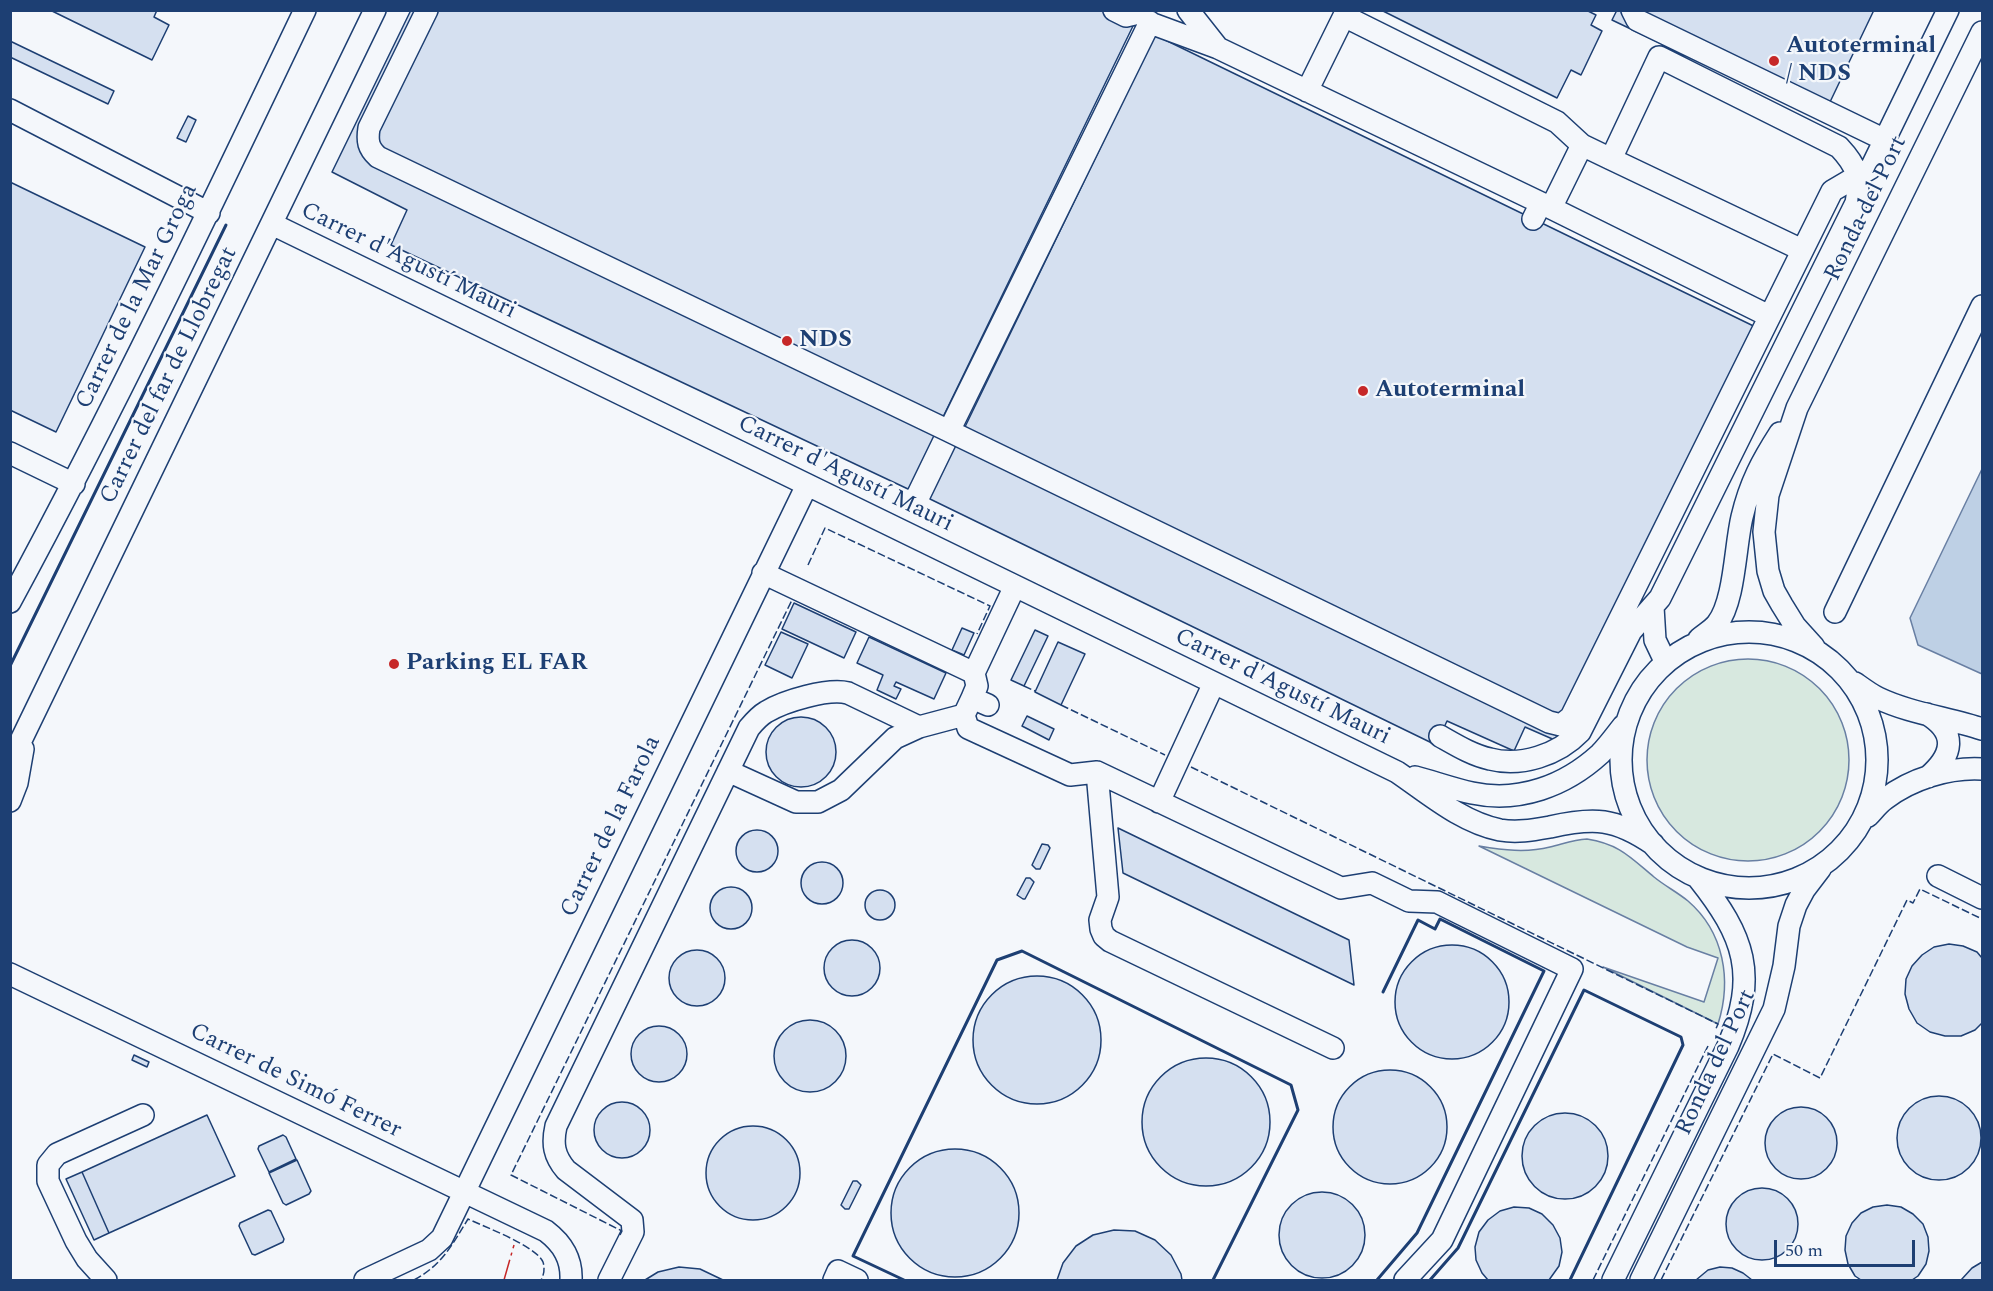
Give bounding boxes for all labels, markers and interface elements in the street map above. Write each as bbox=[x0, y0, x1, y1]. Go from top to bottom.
place label: Autoterminal / NDS bbox=[1786, 33, 1936, 89]
marker: Autoterminal / NDS bbox=[1767, 54, 1781, 68]
street label: Ronda del Port bbox=[1819, 132, 1915, 286]
street label: Carrer de la Mar Groga bbox=[71, 180, 205, 414]
street label: Carrer d'Agustí Mauri bbox=[296, 197, 520, 327]
street label: Carrer del far de Llobregat bbox=[95, 243, 245, 509]
place label: NDS bbox=[799, 327, 852, 355]
marker: NDS bbox=[780, 334, 794, 348]
place label: Autoterminal bbox=[1375, 377, 1525, 405]
marker: Autoterminal bbox=[1356, 384, 1370, 398]
street label: Carrer d'Agustí Mauri bbox=[733, 410, 957, 540]
street label: Carrer d'Agustí Mauri bbox=[1170, 623, 1394, 753]
place label: Parking EL FAR bbox=[406, 650, 588, 678]
marker: Parking EL FAR bbox=[387, 657, 401, 671]
street label: Carrer de la Farola bbox=[556, 732, 668, 922]
street label: Ronda del Port bbox=[1671, 985, 1763, 1141]
street label: Carrer de Simó Ferrer bbox=[184, 1018, 406, 1146]
scale bar bbox=[1777, 1228, 1918, 1266]
text: 50 m bbox=[1785, 1237, 1823, 1264]

